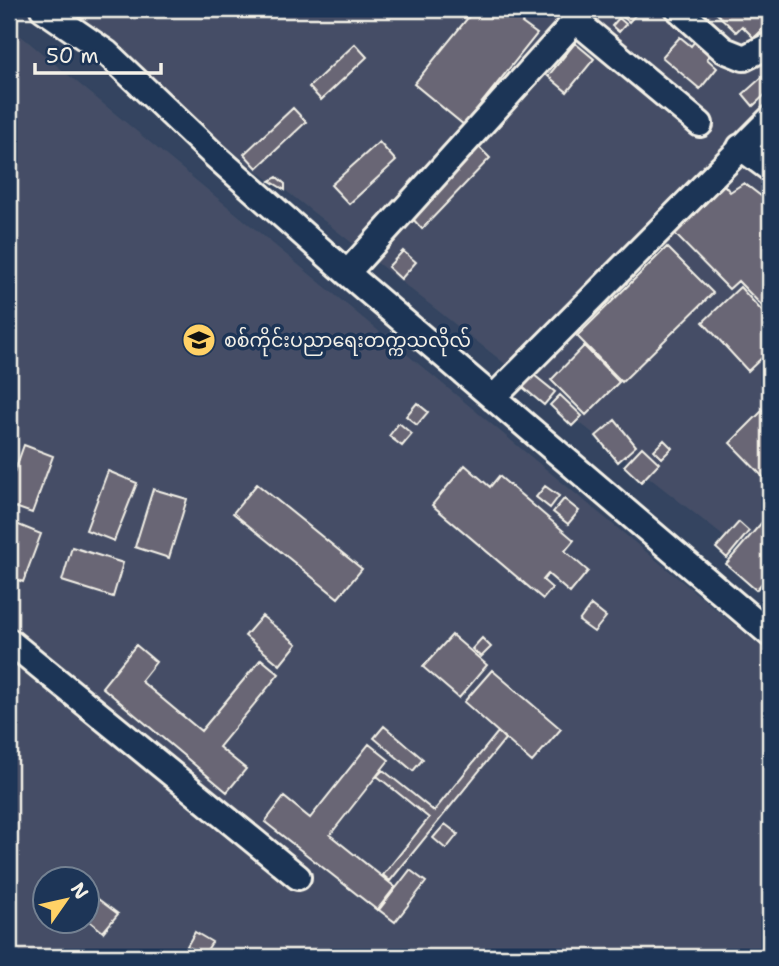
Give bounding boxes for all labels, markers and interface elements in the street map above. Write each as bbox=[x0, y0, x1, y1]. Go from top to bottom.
scale bar bbox=[35, 32, 161, 76]
text: 50 m bbox=[46, 42, 99, 70]
school or university icon: စစ်ကိုင်းပညာရေးတက္ကသလိုလ် bbox=[180, 321, 218, 359]
place label: စစ်ကိုင်းပညာရေးတက္ကသလိုလ် bbox=[224, 326, 471, 357]
north arrow bbox=[32, 864, 102, 934]
text: N bbox=[65, 878, 94, 904]

